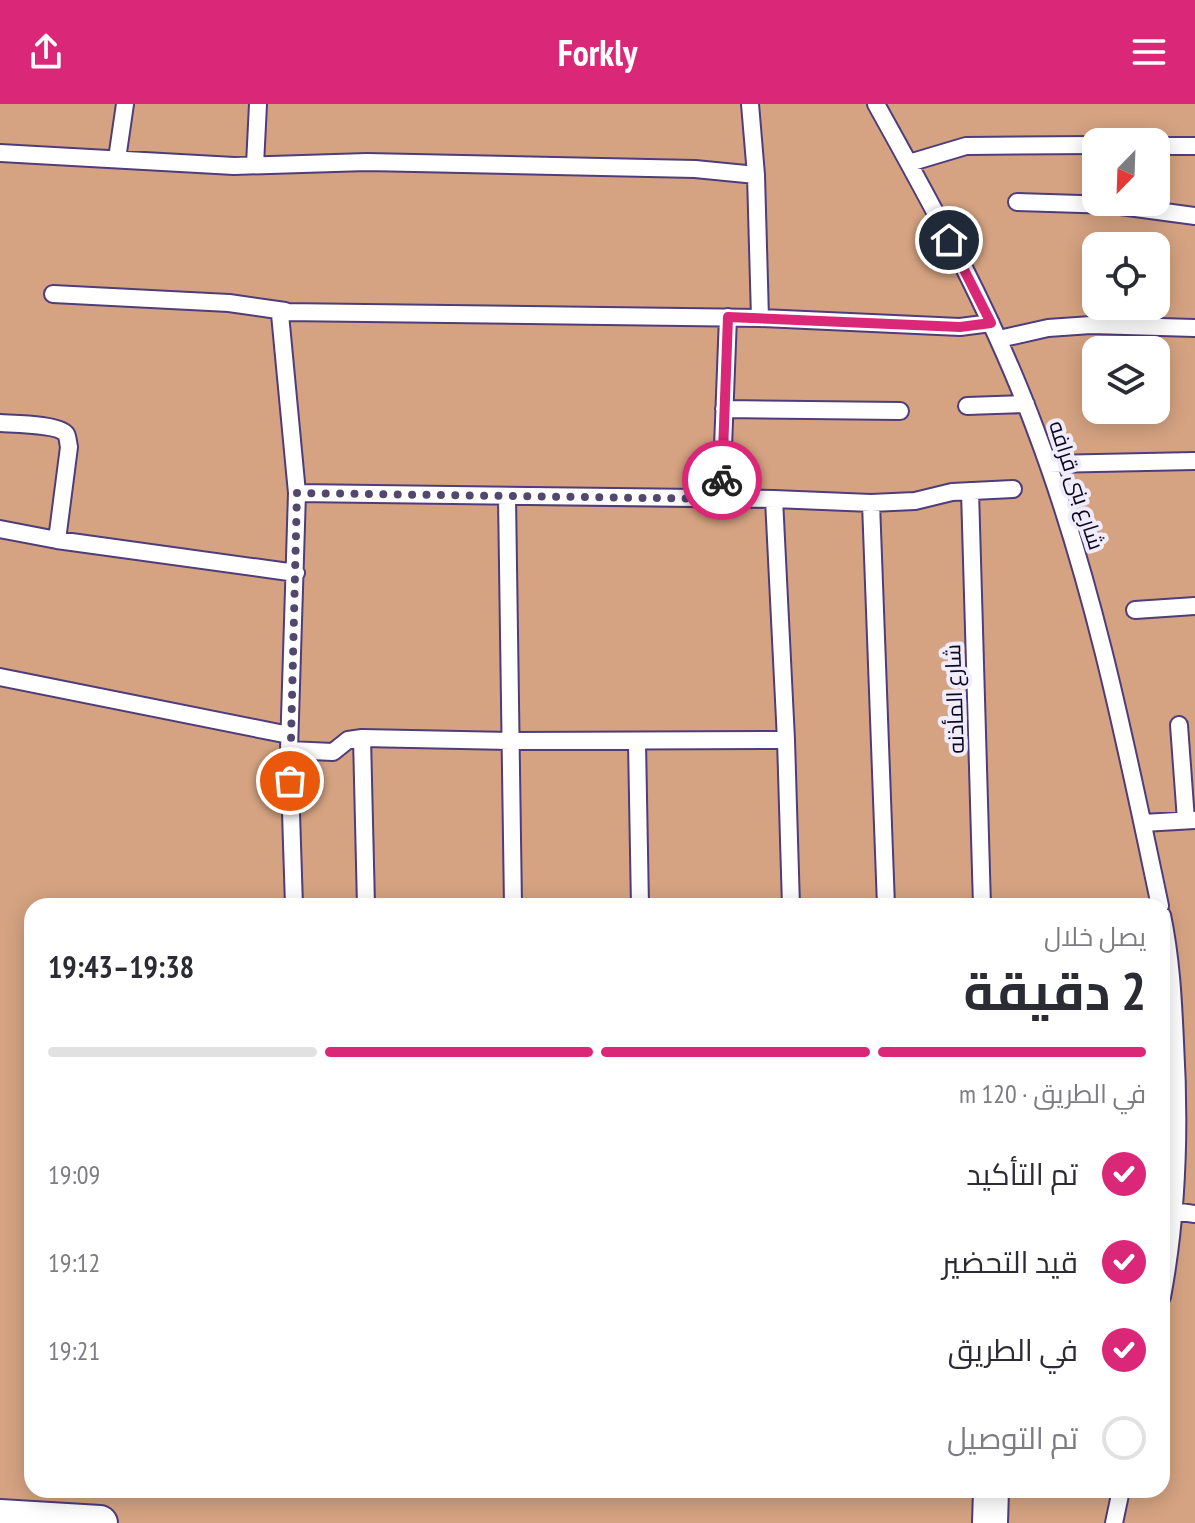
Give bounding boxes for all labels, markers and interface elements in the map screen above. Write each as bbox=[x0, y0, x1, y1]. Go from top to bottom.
text: Forkly bbox=[558, 29, 637, 76]
icon: share bbox=[24, 30, 68, 74]
icon: menu bbox=[1127, 30, 1171, 74]
north arrow bbox=[1082, 128, 1170, 216]
map controls bbox=[1082, 128, 1170, 424]
pin bbox=[915, 206, 983, 274]
icon: home bbox=[927, 218, 971, 262]
button: locate bbox=[1082, 232, 1170, 320]
button: layers bbox=[1082, 336, 1170, 424]
street label: شارع بنى قرافه bbox=[1042, 417, 1111, 553]
courier bbox=[682, 440, 762, 520]
icon: bike bbox=[700, 458, 744, 502]
street label: شارع المأذنه bbox=[938, 644, 971, 754]
pin bbox=[256, 747, 324, 815]
icon: bag bbox=[268, 759, 312, 803]
text: يصل خلال bbox=[1044, 920, 1146, 953]
text: 19:38–19:43 bbox=[48, 947, 194, 986]
text: 2 دقيقة bbox=[963, 957, 1146, 1024]
text: في الطريق · 120 m bbox=[959, 1077, 1146, 1110]
icon: check bbox=[1102, 1152, 1146, 1196]
text: تم التأكيد bbox=[966, 1154, 1078, 1193]
text: 19:09 bbox=[48, 1158, 100, 1191]
icon: check bbox=[1102, 1240, 1146, 1284]
text: قيد التحضير bbox=[942, 1242, 1078, 1281]
text: 19:12 bbox=[48, 1246, 100, 1279]
icon: check bbox=[1102, 1328, 1146, 1372]
text: في الطريق bbox=[948, 1330, 1078, 1369]
text: 19:21 bbox=[48, 1334, 100, 1367]
text: تم التوصيل bbox=[947, 1418, 1078, 1457]

